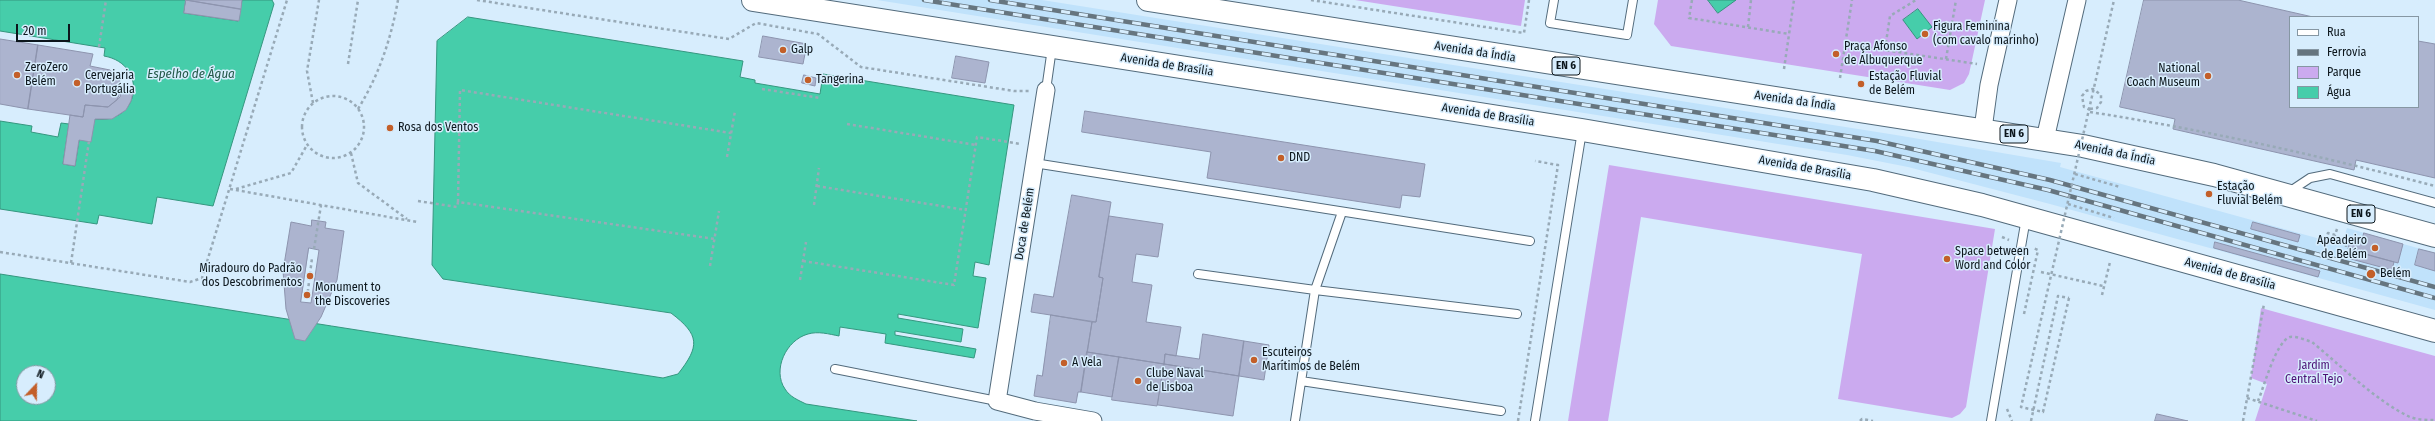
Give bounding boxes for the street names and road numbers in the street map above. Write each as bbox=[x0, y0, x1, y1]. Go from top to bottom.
street label: Avenida da Índia bbox=[1433, 38, 1517, 66]
street label: Avenida de Brasília bbox=[1120, 51, 1214, 79]
road number: EN 6 bbox=[1552, 57, 1580, 75]
street label: Avenida da Índia bbox=[1753, 88, 1837, 114]
street label: Avenida de Brasília bbox=[1441, 101, 1535, 129]
road number: EN 6 bbox=[2000, 125, 2028, 143]
street label: Avenida da Índia bbox=[2073, 137, 2157, 169]
street label: Avenida de Brasília bbox=[1758, 153, 1852, 183]
street label: Doca de Belém bbox=[1012, 187, 1038, 261]
road number: EN 6 bbox=[2347, 205, 2375, 223]
street label: Avenida de Brasília bbox=[2183, 255, 2277, 293]

